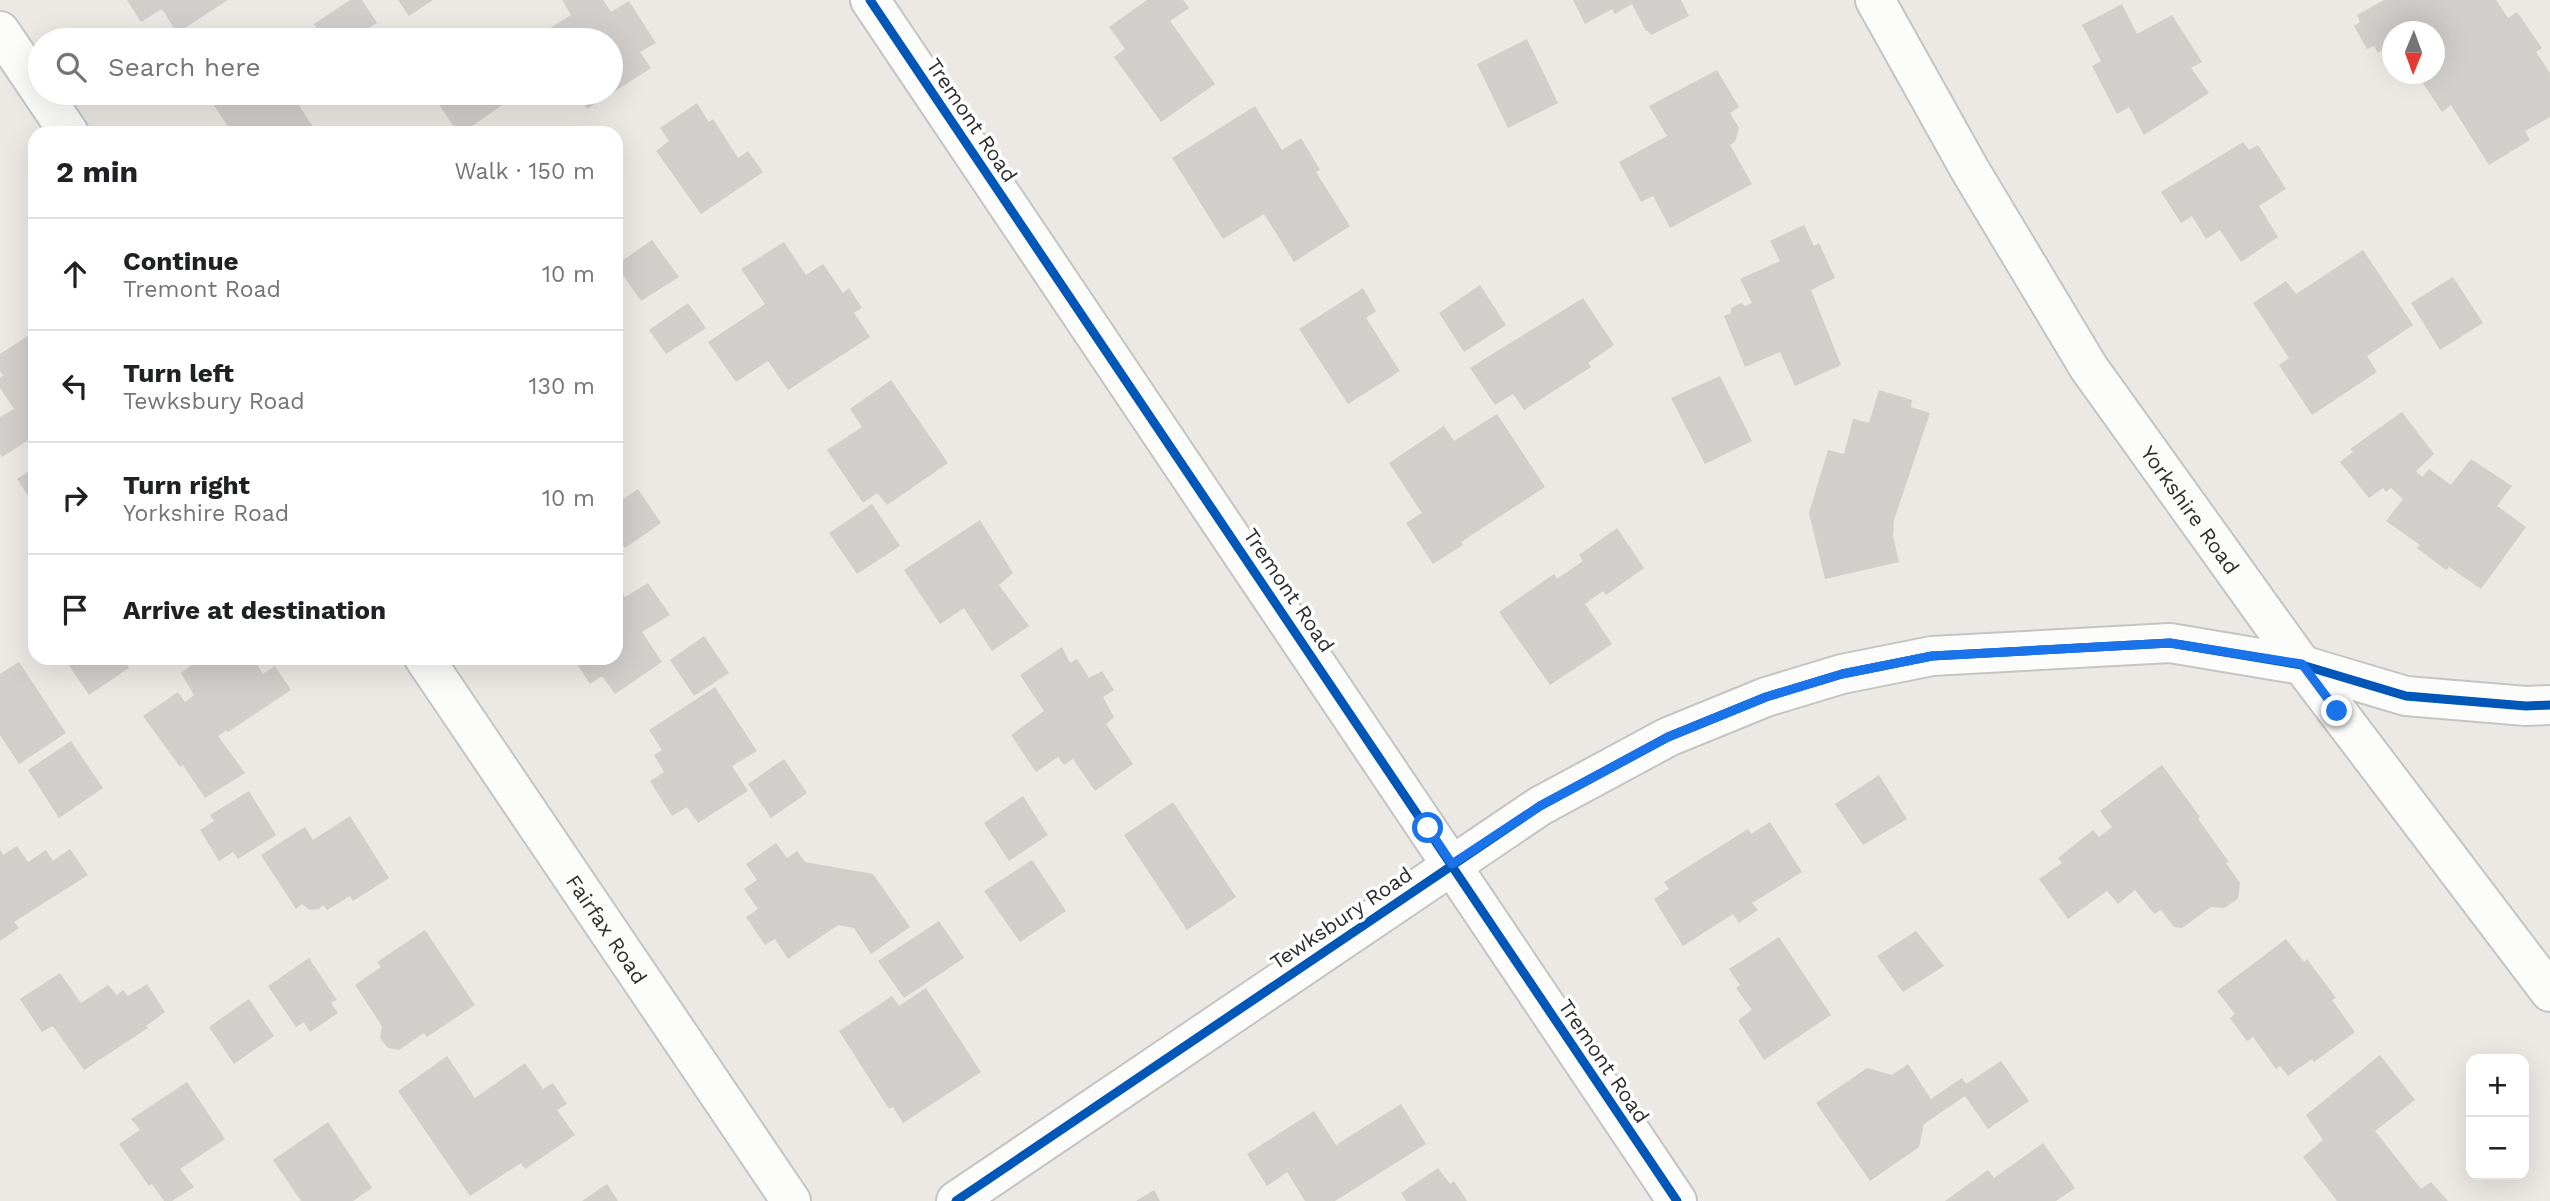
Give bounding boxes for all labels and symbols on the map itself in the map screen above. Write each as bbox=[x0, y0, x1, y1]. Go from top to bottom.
north arrow bbox=[2382, 21, 2445, 84]
street label: Tremont Road bbox=[921, 53, 1023, 187]
street label: Yorkshire Road bbox=[2136, 441, 2245, 579]
street label: Tremont Road bbox=[1238, 523, 1340, 657]
route end bbox=[2321, 695, 2352, 726]
route start bbox=[1412, 812, 1443, 843]
street label: Tewksbury Road bbox=[1265, 861, 1417, 975]
street label: Fairfax Road bbox=[561, 869, 653, 988]
street label: Tremont Road bbox=[1553, 994, 1655, 1128]

